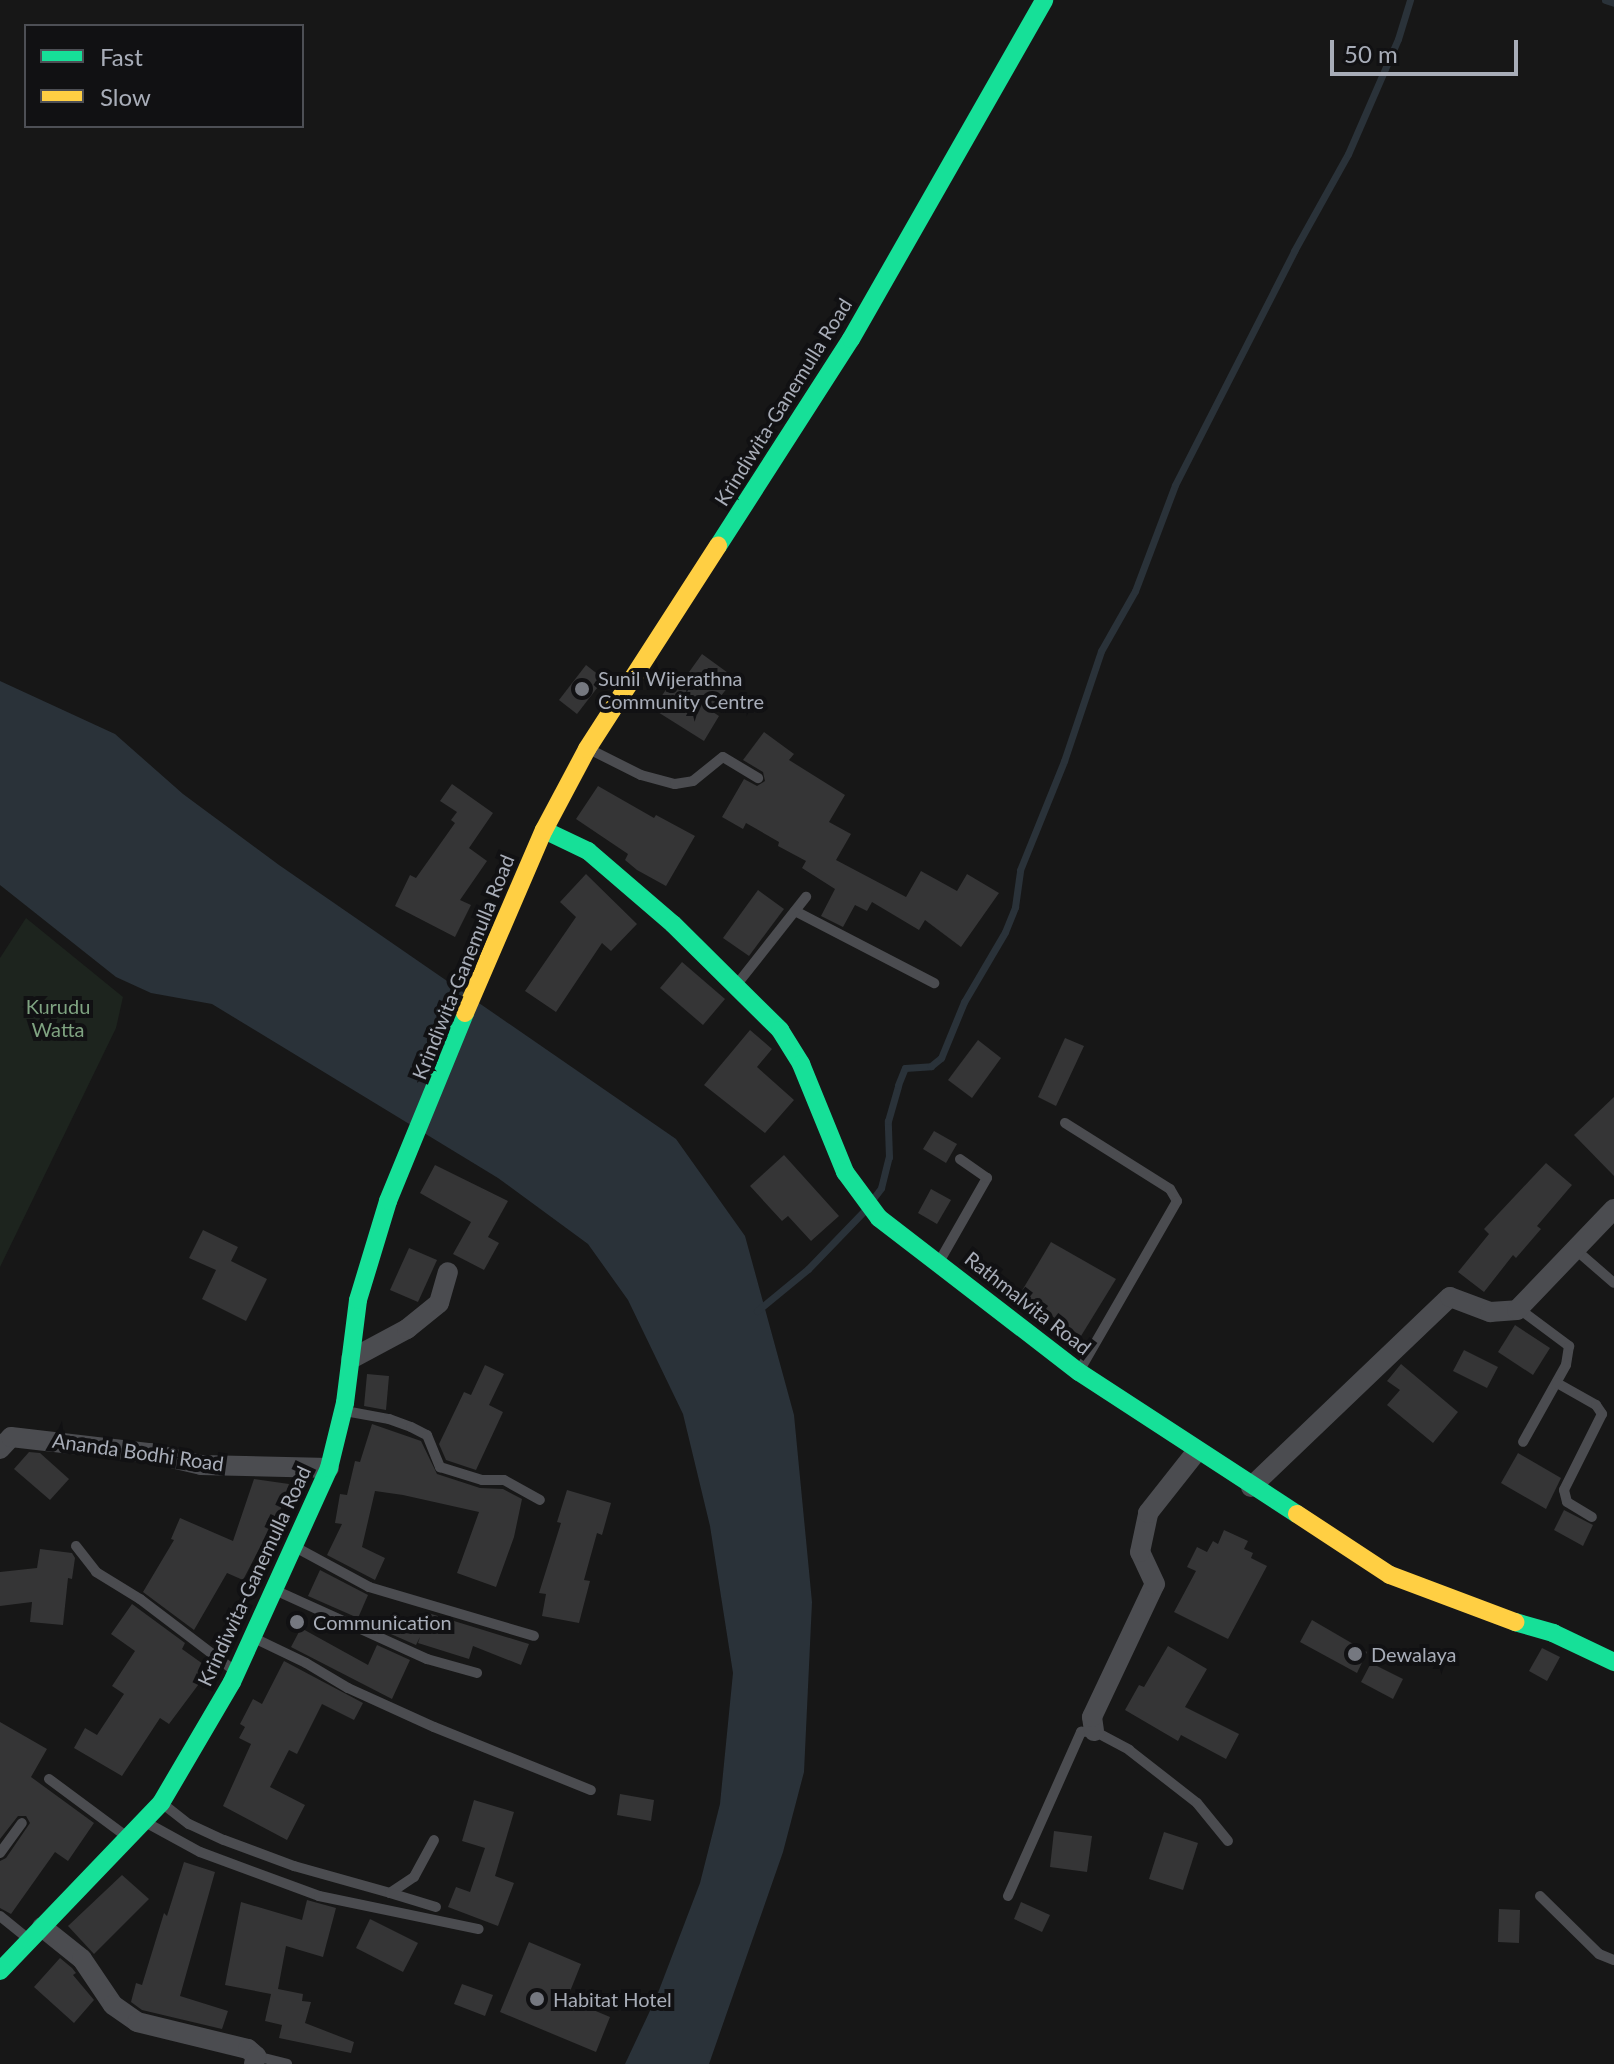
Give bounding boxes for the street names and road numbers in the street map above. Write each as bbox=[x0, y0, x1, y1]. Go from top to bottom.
street label: Krindiwita-Ganemulla Road bbox=[709, 294, 857, 510]
street label: Krindiwita-Ganemulla Road bbox=[407, 851, 519, 1083]
street label: Rathmalvita Road bbox=[960, 1246, 1096, 1360]
street label: Ananda Bodhi Road bbox=[51, 1428, 225, 1476]
street label: Krindiwita-Ganemulla Road bbox=[192, 1462, 316, 1690]

